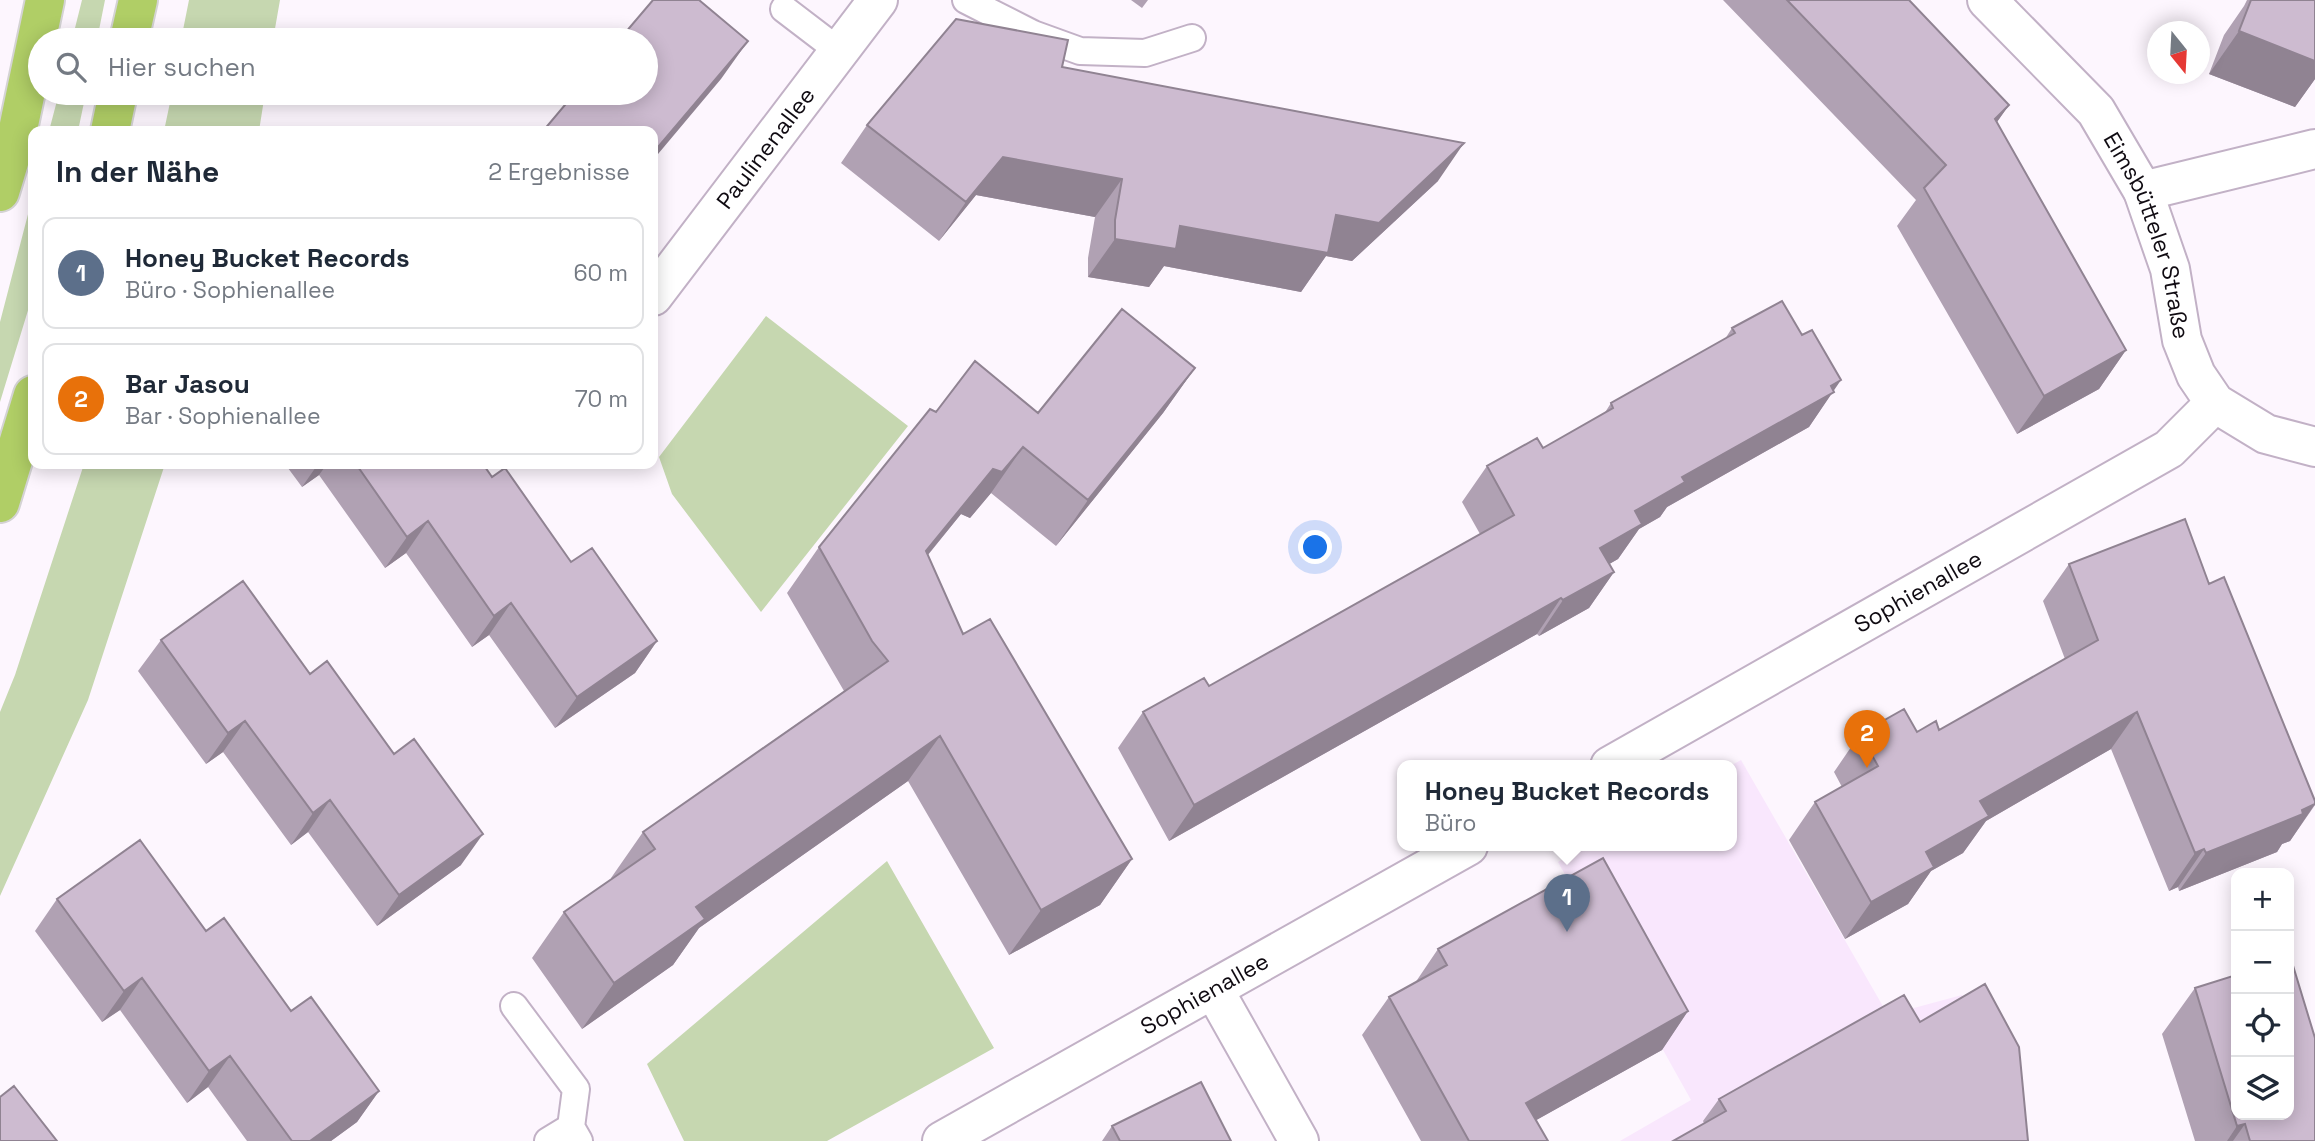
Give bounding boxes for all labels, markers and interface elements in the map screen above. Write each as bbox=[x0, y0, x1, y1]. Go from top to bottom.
north arrow bbox=[2147, 21, 2210, 84]
search box bbox=[28, 28, 658, 105]
icon: search bbox=[52, 48, 90, 86]
text: Hier suchen bbox=[108, 50, 256, 84]
street label: Paulinenallee bbox=[710, 81, 822, 215]
street label: Eimsbütteler Straße bbox=[2097, 127, 2197, 341]
text: In der Nähe bbox=[56, 152, 219, 191]
text: 2 Ergebnisse bbox=[488, 157, 630, 187]
text: Honey Bucket Records bbox=[125, 241, 410, 275]
text: 1 bbox=[76, 258, 86, 288]
text: 60 m bbox=[573, 258, 628, 288]
text: Büro · Sophienallee bbox=[125, 275, 335, 305]
text: Bar Jasou bbox=[125, 367, 250, 401]
text: 2 bbox=[74, 384, 88, 414]
text: 70 m bbox=[575, 384, 628, 414]
text: Bar · Sophienallee bbox=[125, 401, 321, 431]
your location bbox=[1298, 530, 1332, 564]
street label: Sophienallee bbox=[1849, 543, 1987, 640]
pin: 2 bbox=[1844, 710, 1890, 768]
popup bbox=[1397, 760, 1737, 851]
text: Honey Bucket Records bbox=[1425, 774, 1709, 808]
text: Büro bbox=[1425, 808, 1476, 838]
map controls bbox=[2231, 868, 2294, 1120]
button: + bbox=[2231, 868, 2294, 931]
pin: 1 bbox=[1544, 874, 1590, 932]
button: − bbox=[2231, 931, 2294, 994]
street label: Sophienallee bbox=[1135, 946, 1274, 1042]
button: locate bbox=[2231, 994, 2294, 1057]
button: layers bbox=[2231, 1057, 2294, 1120]

